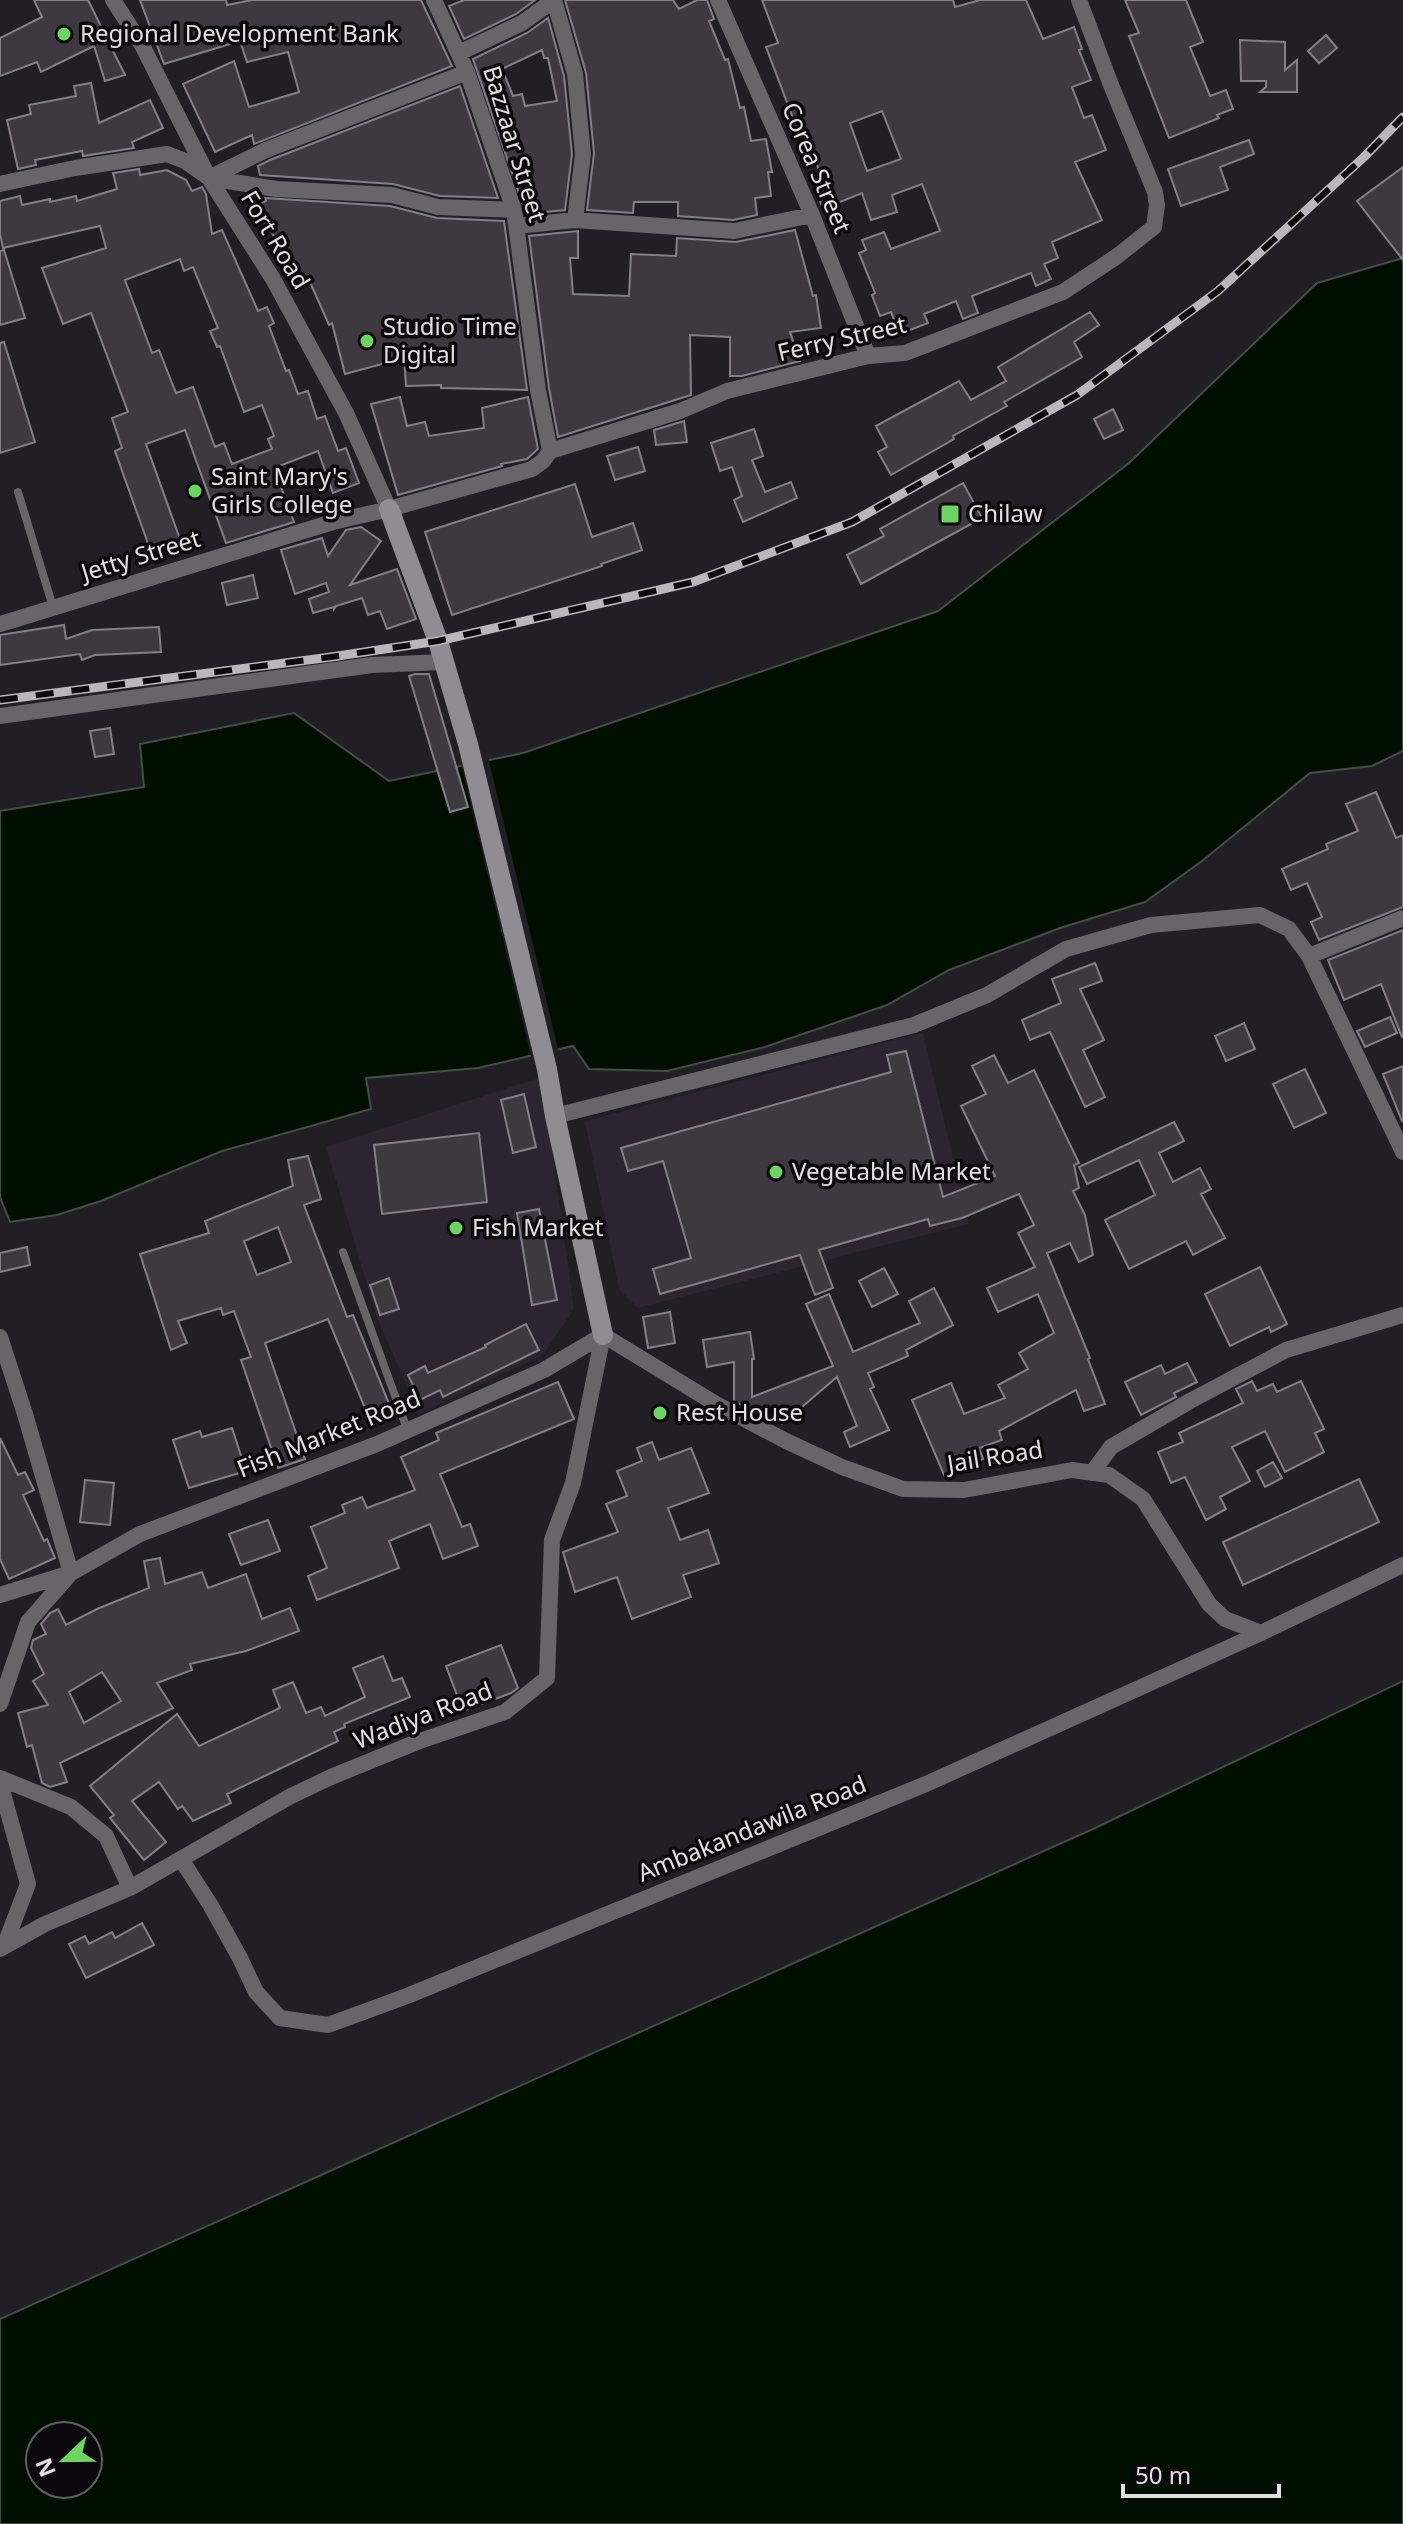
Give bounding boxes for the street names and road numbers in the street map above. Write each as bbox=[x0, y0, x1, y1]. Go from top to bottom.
street label: Bazzaar Street bbox=[476, 61, 555, 226]
street label: Corea Street bbox=[775, 97, 860, 238]
street label: Fort Road bbox=[234, 184, 319, 295]
street label: Ferry Street bbox=[774, 307, 910, 368]
street label: Jetty Street bbox=[75, 521, 204, 589]
street label: Fish Market Road bbox=[232, 1381, 425, 1484]
street label: Jail Road bbox=[943, 1432, 1045, 1480]
street label: Wadiya Road bbox=[348, 1673, 496, 1756]
street label: Ambakandawila Road bbox=[632, 1767, 871, 1889]

